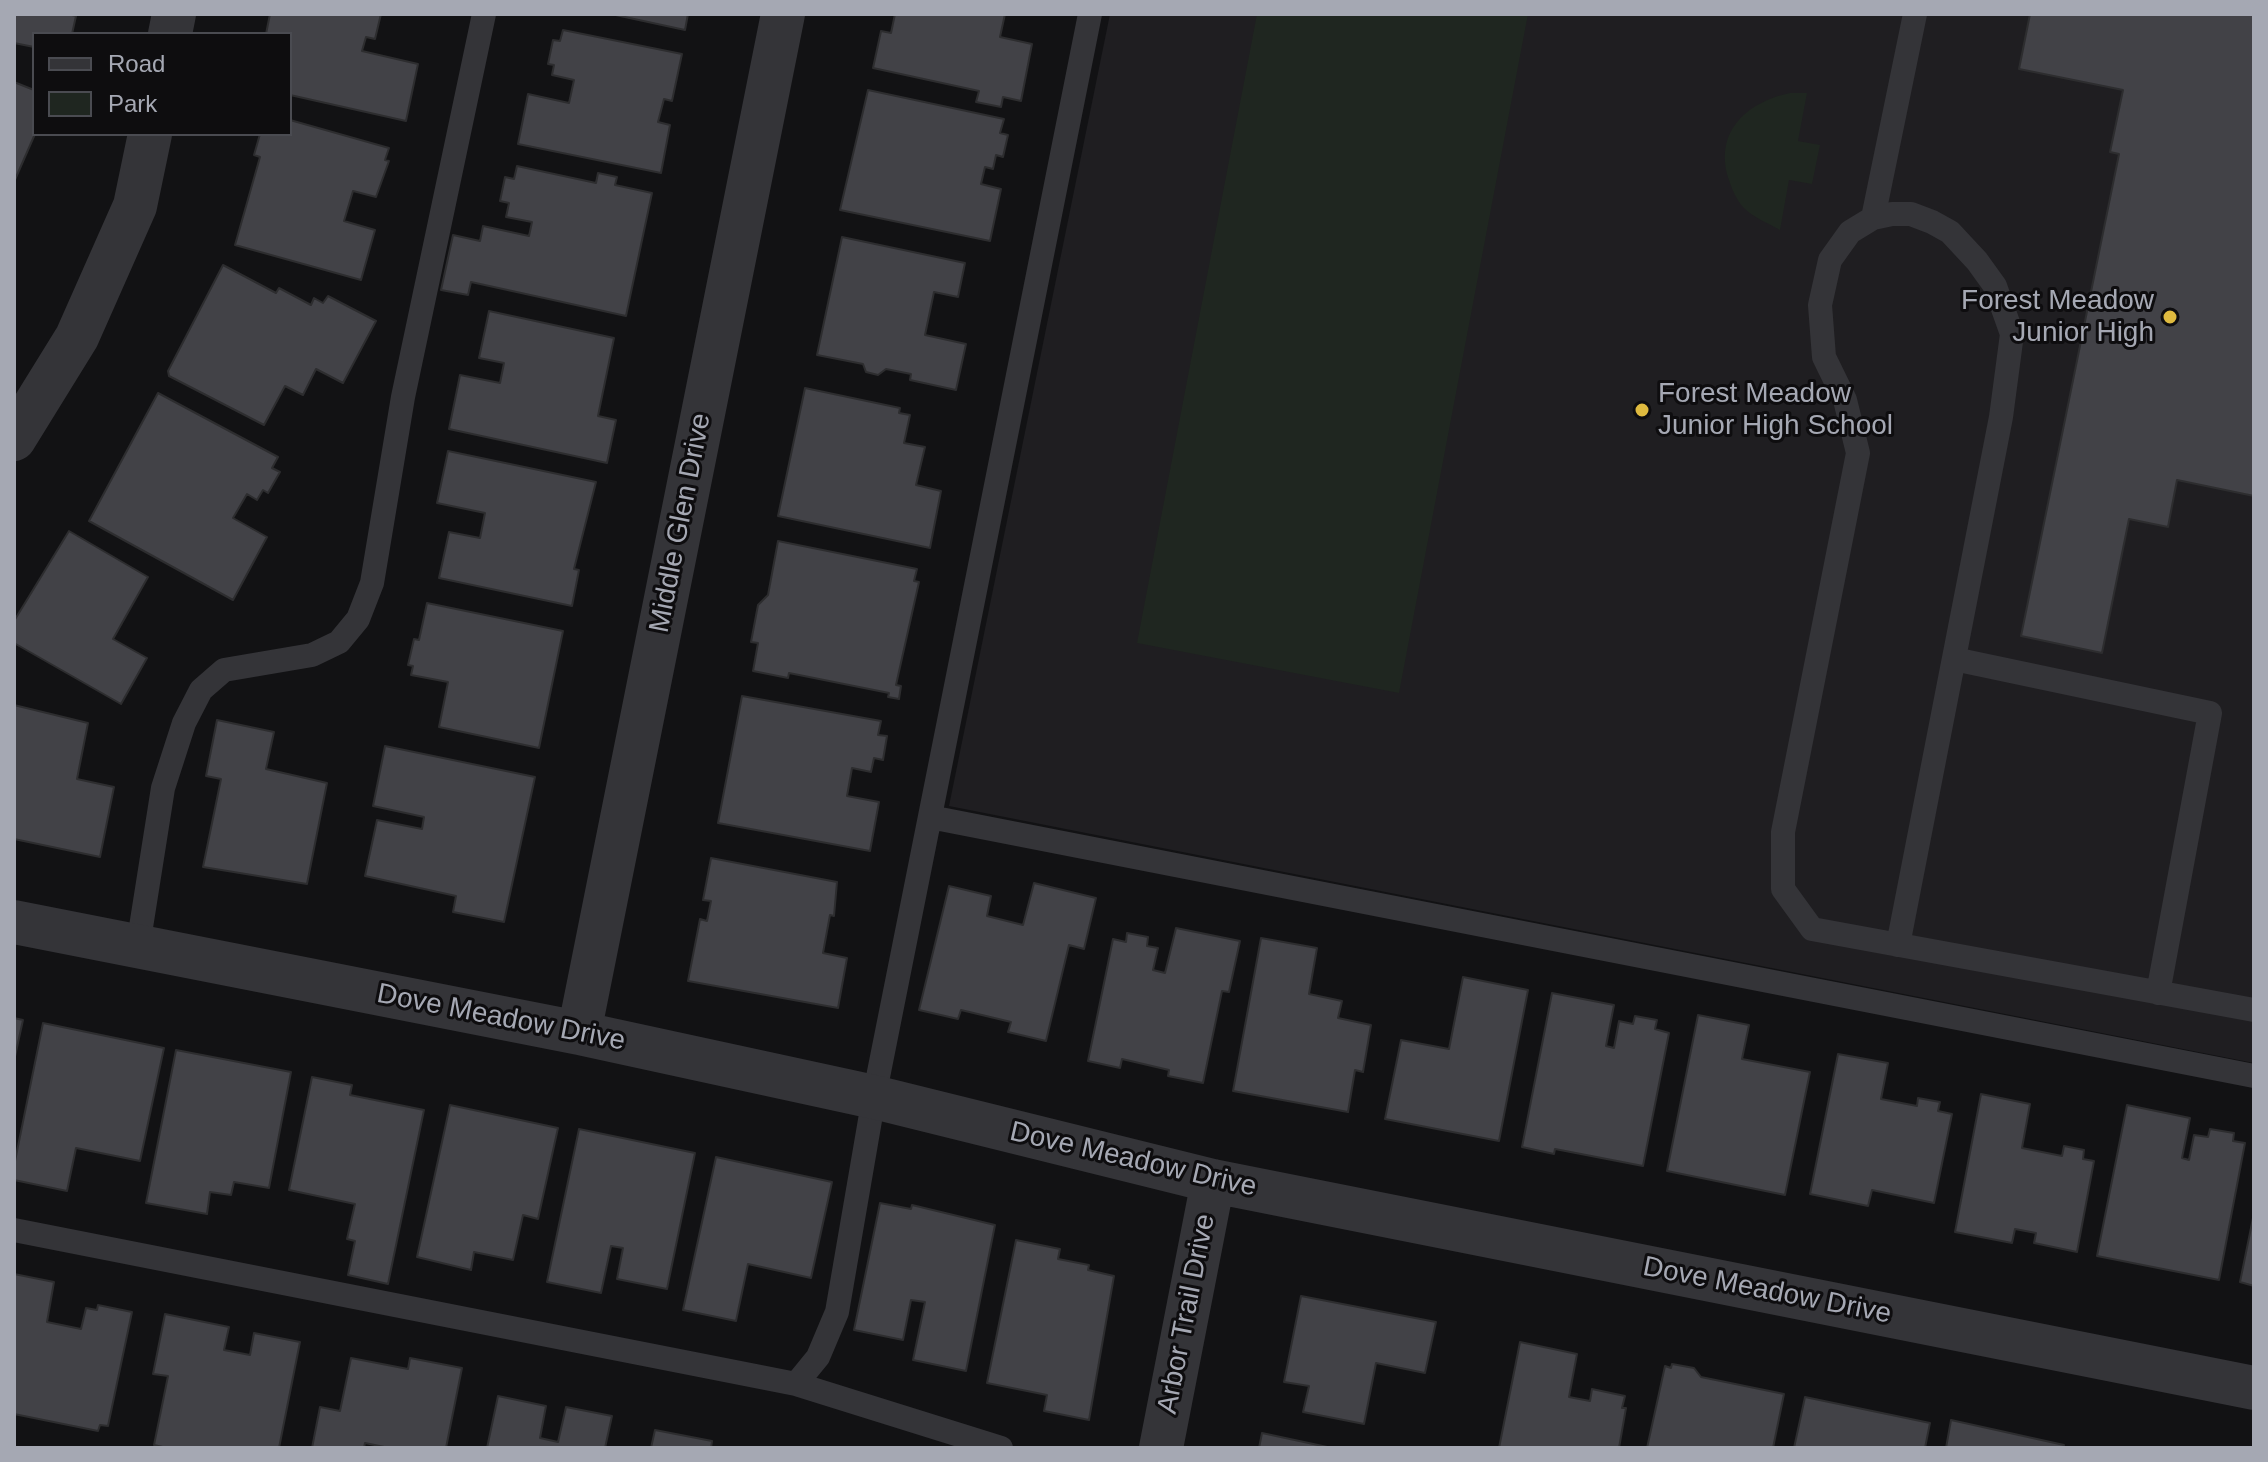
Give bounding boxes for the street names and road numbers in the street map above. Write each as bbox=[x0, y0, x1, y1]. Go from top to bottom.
street label: Middle Glen Drive bbox=[643, 411, 719, 635]
street label: Dove Meadow Drive bbox=[374, 977, 628, 1059]
street label: Dove Meadow Drive bbox=[1006, 1115, 1260, 1205]
street label: Arbor Trail Drive bbox=[1151, 1211, 1223, 1417]
street label: Dove Meadow Drive bbox=[1640, 1250, 1894, 1332]

